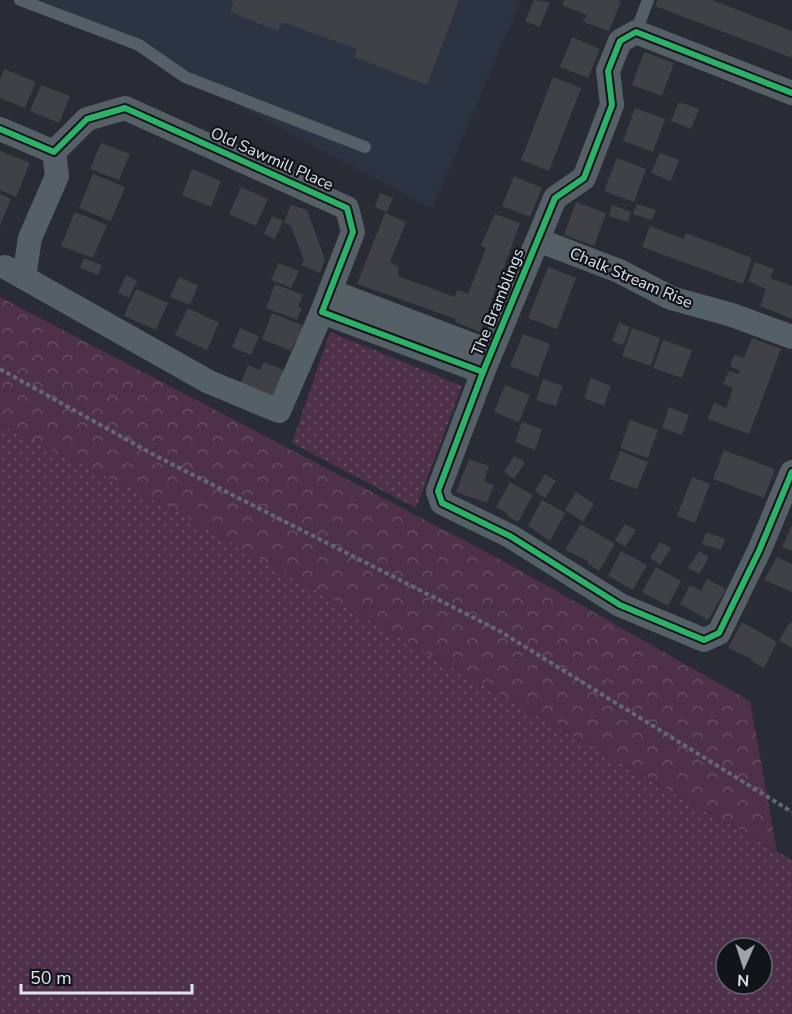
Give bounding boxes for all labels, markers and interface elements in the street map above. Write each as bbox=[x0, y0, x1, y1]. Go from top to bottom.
street label: Old Sawmill Place bbox=[207, 122, 337, 196]
street label: Chalk Stream Rise bbox=[566, 242, 696, 314]
street label: The Bramblings bbox=[466, 245, 530, 359]
north arrow bbox=[714, 936, 774, 996]
scale bar bbox=[21, 957, 192, 995]
text: 50 m bbox=[30, 966, 72, 990]
text: N bbox=[737, 969, 750, 991]

